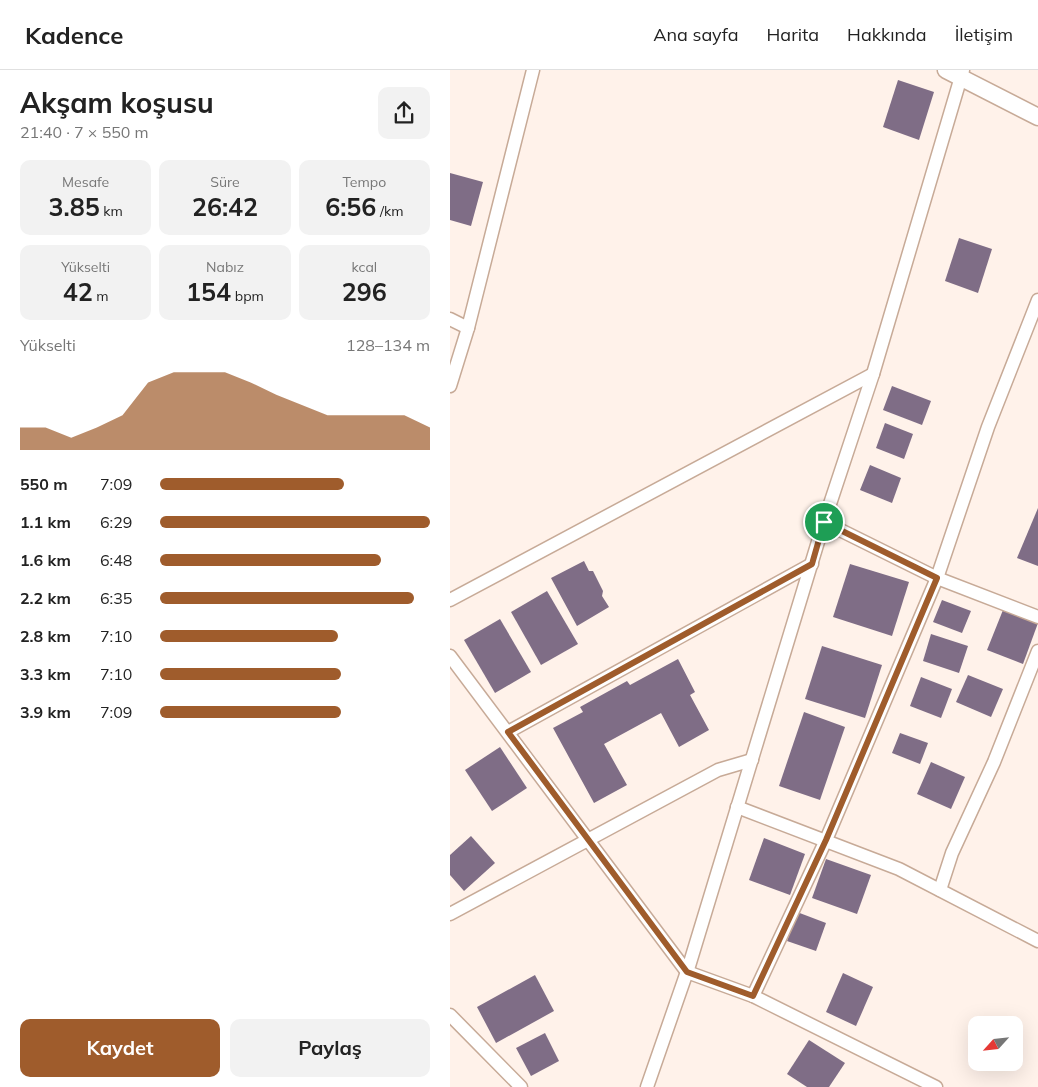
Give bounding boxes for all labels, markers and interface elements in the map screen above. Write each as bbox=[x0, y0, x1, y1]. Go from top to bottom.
text: Kadence bbox=[25, 20, 123, 50]
text: Ana sayfa bbox=[653, 23, 739, 46]
text: Harita bbox=[767, 23, 819, 46]
text: Hakkında bbox=[847, 23, 927, 46]
text: İletişim bbox=[955, 23, 1013, 46]
text: Akşam koşusu bbox=[20, 85, 214, 120]
button: share bbox=[378, 87, 430, 139]
text: 21:40 · 7 × 550 m bbox=[20, 122, 149, 142]
text: Mesafe bbox=[62, 173, 109, 191]
text: Süre bbox=[210, 173, 240, 191]
text: Tempo bbox=[342, 173, 386, 191]
text: 3.85 bbox=[48, 191, 100, 222]
text: 26:42 bbox=[192, 191, 258, 222]
text: 6:56 bbox=[325, 191, 376, 222]
text: km bbox=[100, 202, 123, 220]
text: /km bbox=[376, 202, 403, 220]
text: Yükselti bbox=[61, 258, 110, 276]
text: Nabız bbox=[206, 258, 244, 276]
text: kcal bbox=[352, 258, 377, 276]
text: 42 bbox=[63, 276, 93, 307]
text: 154 bbox=[186, 276, 231, 307]
text: 296 bbox=[342, 276, 387, 307]
text: m bbox=[93, 287, 109, 305]
text: bpm bbox=[231, 287, 264, 305]
text: Yükselti bbox=[20, 335, 76, 355]
text: 128–134 m bbox=[346, 335, 430, 355]
text: 550 m bbox=[20, 474, 68, 494]
text: 7:09 bbox=[100, 474, 132, 494]
pin bbox=[803, 501, 845, 543]
icon: arrive bbox=[810, 508, 838, 536]
text: 1.1 km bbox=[20, 512, 71, 532]
text: 6:29 bbox=[100, 512, 132, 532]
text: 1.6 km bbox=[20, 550, 71, 570]
text: 6:48 bbox=[100, 550, 132, 570]
text: 2.2 km bbox=[20, 588, 71, 608]
text: 6:35 bbox=[100, 588, 132, 608]
text: 2.8 km bbox=[20, 626, 71, 646]
text: 7:10 bbox=[100, 626, 132, 646]
text: 3.3 km bbox=[20, 664, 71, 684]
text: 7:10 bbox=[100, 664, 132, 684]
text: 3.9 km bbox=[20, 702, 71, 722]
text: 7:09 bbox=[100, 702, 132, 722]
north arrow bbox=[968, 1016, 1022, 1071]
map controls bbox=[968, 1016, 1023, 1071]
button: Kaydet bbox=[20, 1019, 220, 1077]
button: Paylaş bbox=[230, 1019, 430, 1077]

